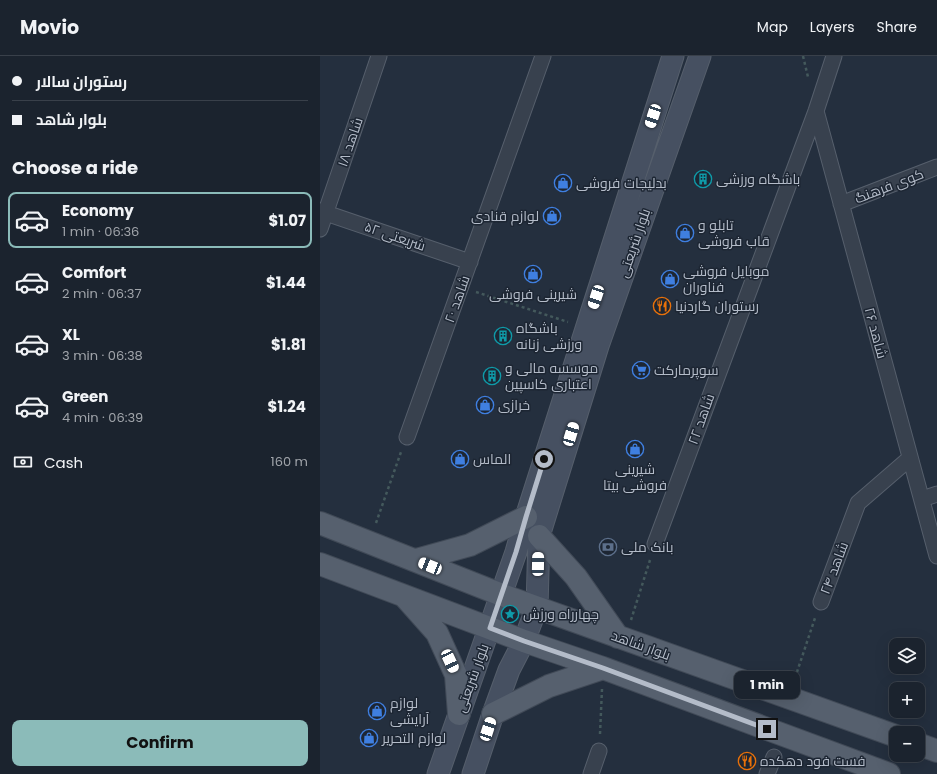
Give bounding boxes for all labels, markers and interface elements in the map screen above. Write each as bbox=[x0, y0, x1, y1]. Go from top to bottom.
text: Movio bbox=[20, 14, 79, 41]
text: Map bbox=[757, 17, 788, 37]
text: Layers bbox=[810, 17, 854, 37]
text: Share bbox=[876, 17, 917, 37]
text: رستوران سالار bbox=[36, 71, 127, 92]
car bbox=[644, 103, 662, 129]
text: بلوار شاهد bbox=[36, 109, 107, 130]
street label: شاهد ۱۸ bbox=[332, 115, 368, 169]
text: Choose a ride bbox=[12, 155, 138, 180]
street label: کوی فرهنگ bbox=[852, 164, 926, 208]
building icon: باشگاه ورزشی bbox=[693, 169, 713, 189]
place label: باشگاه ورزشی bbox=[716, 169, 800, 189]
shop icon: بدلیجات فروشی bbox=[553, 173, 573, 193]
place label: بدلیجات فروشی bbox=[576, 173, 667, 193]
text: Economy bbox=[62, 200, 134, 221]
icon: car bbox=[14, 202, 50, 238]
place label: لوازم قنادی bbox=[471, 206, 539, 226]
shop icon: لوازم قنادی bbox=[542, 206, 562, 226]
street label: بلوار شریعتی bbox=[613, 206, 655, 280]
text: $1.07 bbox=[268, 210, 306, 231]
place label: تابلو و قاب فروشی bbox=[698, 215, 770, 251]
street label: شریعتی ۵۲ bbox=[362, 216, 428, 256]
text: 1 min · 06:36 bbox=[62, 222, 139, 241]
shop icon: تابلو و قاب فروشی bbox=[675, 223, 695, 243]
place label: موبایل فروشی فناوران bbox=[683, 261, 770, 297]
text: Comfort bbox=[62, 262, 126, 283]
icon: car bbox=[14, 264, 50, 300]
shop icon: شیرینی فروشی bbox=[523, 264, 543, 284]
shop icon: موبایل فروشی فناوران bbox=[660, 269, 680, 289]
text: $1.44 bbox=[266, 272, 306, 293]
street label: شاهد ۲۰ bbox=[439, 273, 475, 325]
text: 2 min · 06:37 bbox=[62, 284, 142, 303]
place label: شیرینی فروشی bbox=[489, 284, 577, 304]
car bbox=[587, 284, 605, 310]
restaurant icon: رستوران گاردنیا bbox=[652, 296, 672, 316]
place label: رستوران گاردنیا bbox=[675, 296, 759, 316]
street label: شاهد ۲۶ bbox=[860, 305, 892, 361]
place label: باشگاه ورزشی زنانه bbox=[516, 318, 582, 354]
text: XL bbox=[62, 324, 80, 345]
icon: car bbox=[14, 326, 50, 362]
building icon: باشگاه ورزشی زنانه bbox=[493, 326, 513, 346]
text: $1.81 bbox=[271, 334, 306, 355]
text: 3 min · 06:38 bbox=[62, 346, 143, 365]
place label: موسسه مالی و اعتباری کاسپین bbox=[505, 358, 598, 394]
supermarket icon: سوپرمارکت bbox=[631, 360, 651, 380]
place label: سوپرمارکت bbox=[654, 360, 719, 380]
building icon: موسسه مالی و اعتباری کاسپین bbox=[482, 366, 502, 386]
text: Green bbox=[62, 386, 108, 407]
icon: car bbox=[14, 388, 50, 424]
street label: شاهد ۲۲ bbox=[683, 391, 719, 447]
shop icon: خرازی bbox=[475, 395, 495, 415]
place label: خرازی bbox=[498, 395, 530, 415]
text: $1.24 bbox=[268, 396, 306, 417]
text: 4 min · 06:39 bbox=[62, 408, 143, 427]
car bbox=[562, 421, 580, 447]
shop icon: شیرینی فروشی بیتا bbox=[625, 439, 645, 459]
shop icon: الماس bbox=[450, 449, 470, 469]
place label: الماس bbox=[473, 449, 511, 469]
route start bbox=[535, 450, 553, 468]
icon: cash bbox=[12, 451, 34, 473]
text: Cash bbox=[44, 452, 83, 473]
text: 160 m bbox=[271, 452, 308, 471]
place label: شیرینی فروشی بیتا bbox=[603, 459, 667, 495]
bank icon: بانک ملی bbox=[598, 537, 618, 557]
place label: بانک ملی bbox=[621, 537, 673, 557]
street label: شاهد ۲۴ bbox=[815, 539, 853, 597]
car bbox=[532, 552, 544, 576]
car bbox=[417, 556, 443, 576]
place icon: چهارراه ورزش bbox=[500, 604, 520, 624]
place label: چهارراه ورزش bbox=[523, 604, 599, 624]
street label: بلوار شاهد bbox=[609, 625, 673, 665]
map controls bbox=[889, 638, 925, 762]
button: layers bbox=[889, 638, 925, 674]
street label: بلوار شریعتی bbox=[450, 641, 494, 715]
car bbox=[439, 648, 461, 674]
callout: 1 min bbox=[734, 671, 800, 699]
text: 1 min bbox=[750, 675, 784, 694]
button: + bbox=[889, 682, 925, 718]
place label: لوازم آرایشی bbox=[390, 693, 430, 729]
shop icon: لوازم آرایشی bbox=[367, 701, 387, 721]
car bbox=[479, 716, 497, 742]
button: Confirm bbox=[12, 720, 308, 766]
route end bbox=[758, 720, 776, 738]
button: − bbox=[889, 726, 925, 762]
shop icon: لوازم التحریر bbox=[359, 728, 379, 748]
place label: لوازم التحریر bbox=[381, 728, 446, 748]
restaurant icon: فست فود دهکده bbox=[737, 751, 757, 771]
place label: فست فود دهکده bbox=[760, 751, 866, 771]

